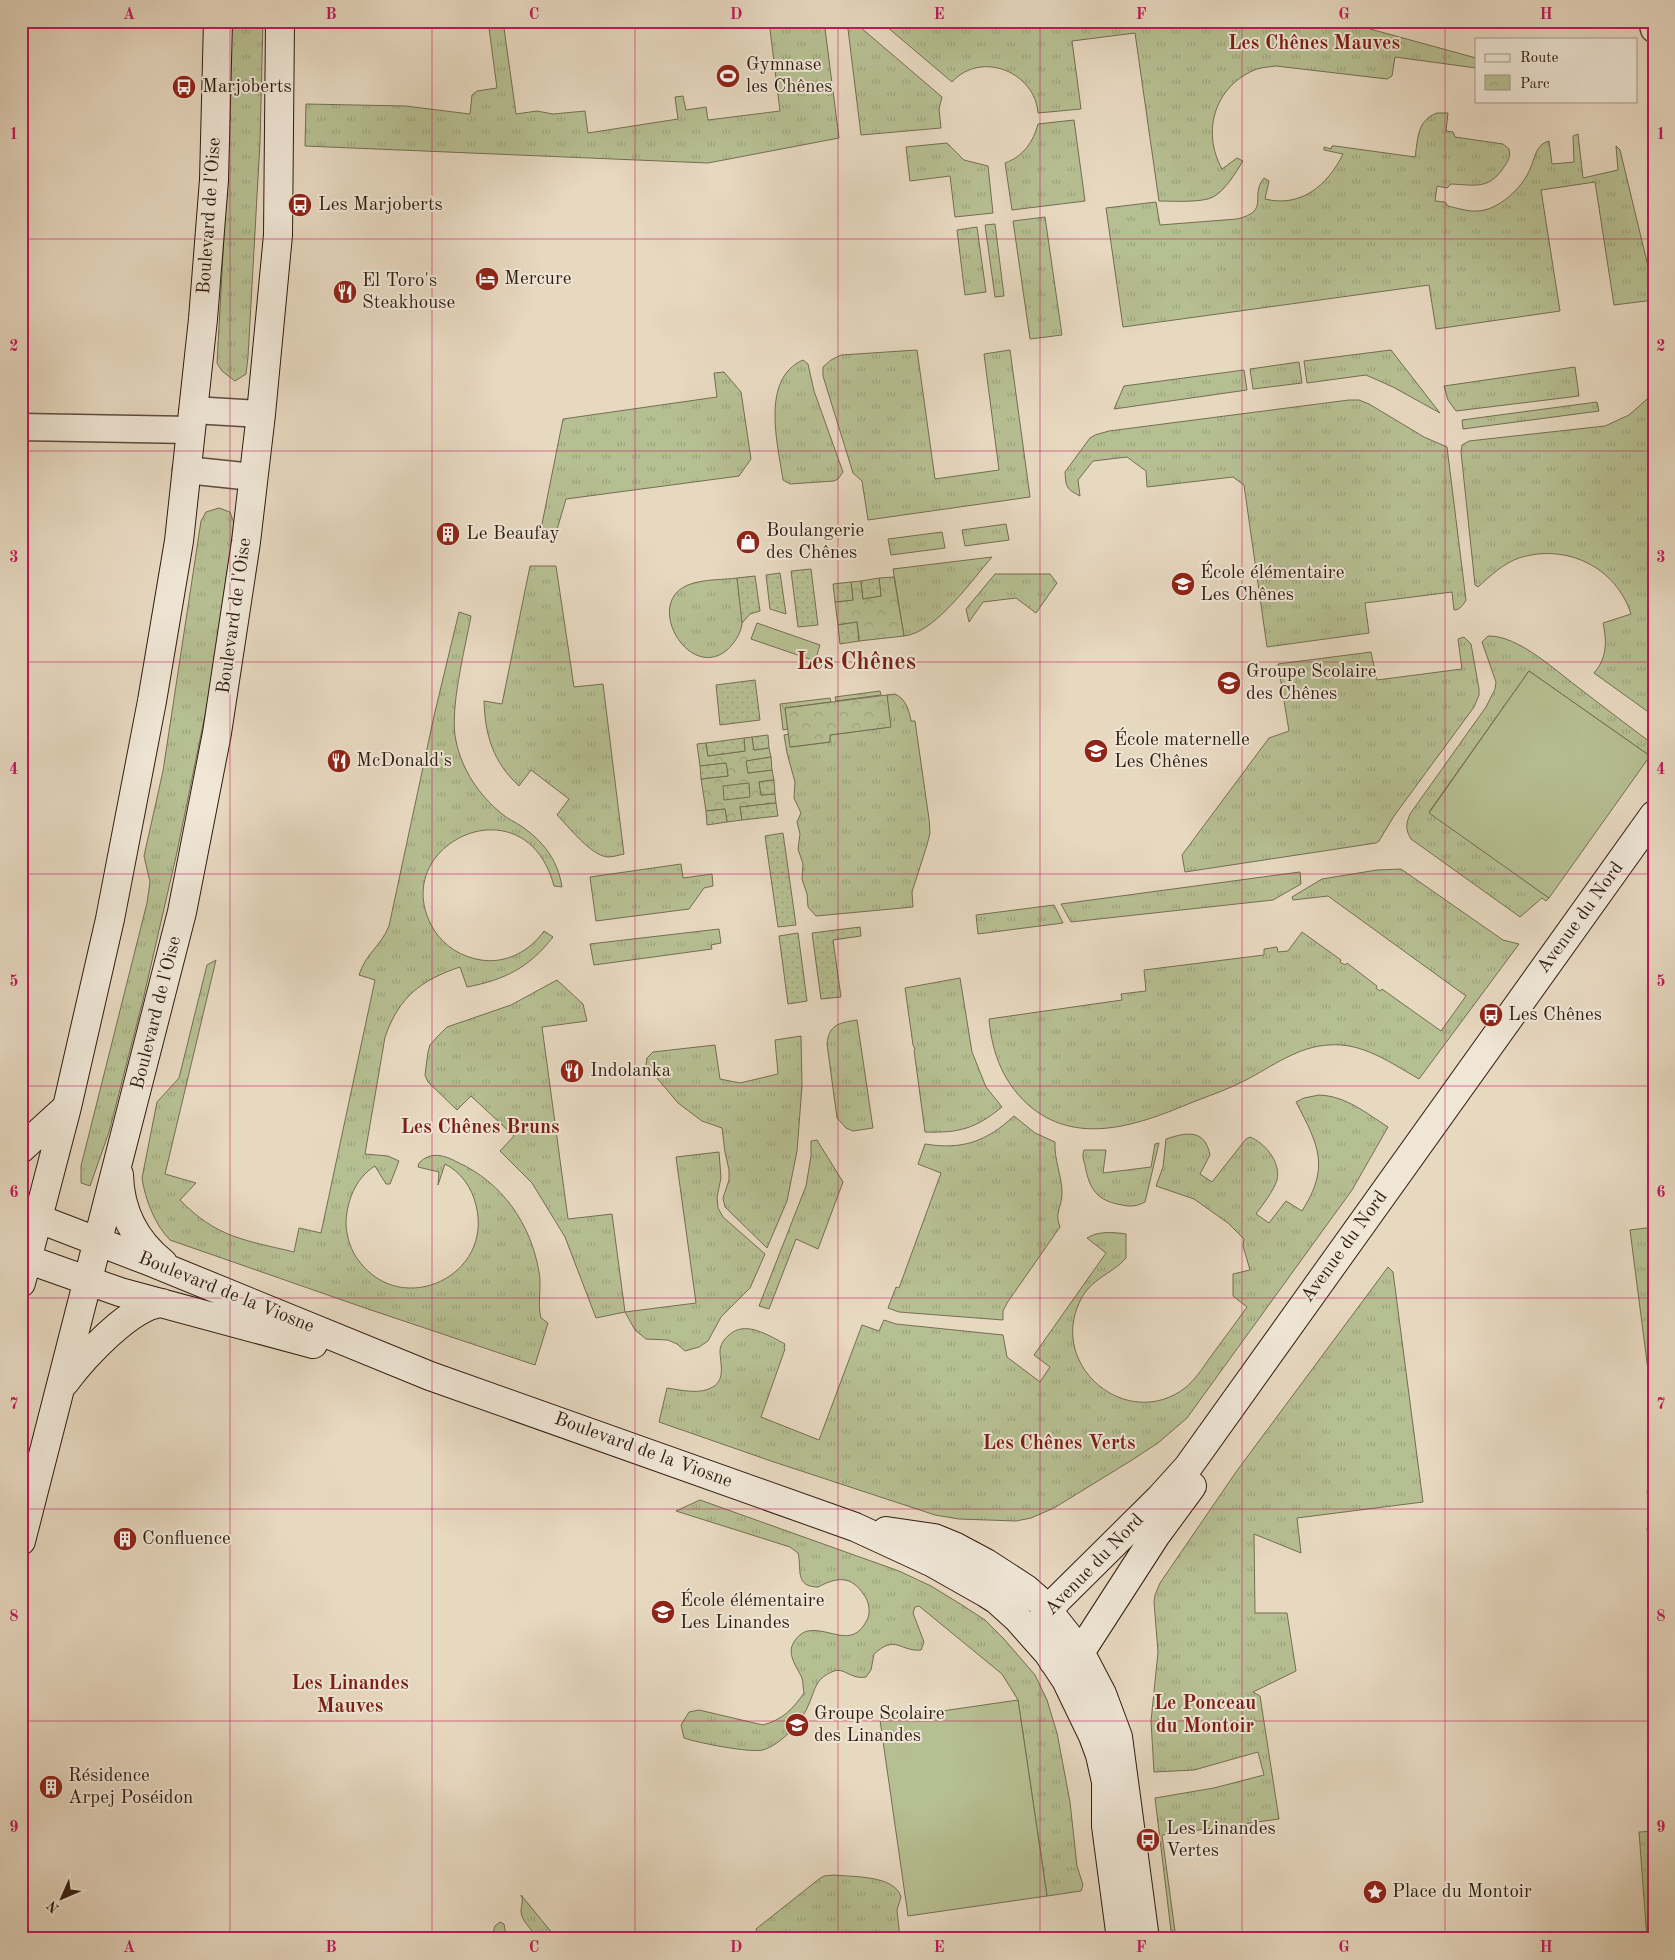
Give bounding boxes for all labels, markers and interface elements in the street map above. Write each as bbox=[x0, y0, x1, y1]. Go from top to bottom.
text: A bbox=[123, 7, 135, 23]
text: B bbox=[325, 7, 337, 23]
text: C bbox=[529, 7, 539, 23]
text: D bbox=[730, 7, 742, 23]
text: E bbox=[933, 7, 945, 23]
text: F bbox=[1136, 7, 1147, 23]
text: G bbox=[1338, 7, 1350, 23]
text: H bbox=[1539, 7, 1553, 23]
district label: Les Chênes Mauves bbox=[1228, 34, 1400, 54]
legend bbox=[1475, 38, 1638, 102]
text: Route bbox=[1520, 51, 1558, 66]
place label: Gymnase les Chênes bbox=[746, 56, 833, 97]
sports icon: Gymnase les Chênes bbox=[715, 63, 741, 89]
bus stop icon: Marjoberts bbox=[171, 74, 197, 100]
text: Parc bbox=[1520, 77, 1550, 92]
place label: Marjoberts bbox=[202, 78, 292, 97]
text: 1 bbox=[9, 127, 19, 143]
text: 1 bbox=[1656, 127, 1666, 143]
street label: Boulevard de l'Oise bbox=[195, 137, 225, 295]
bus stop icon: Les Marjoberts bbox=[287, 192, 313, 218]
place label: Les Marjoberts bbox=[318, 196, 443, 215]
hotel icon: Mercure bbox=[474, 266, 500, 292]
place label: Mercure bbox=[504, 270, 571, 289]
place label: El Toro's Steakhouse bbox=[362, 272, 455, 313]
restaurant icon: El Toro's Steakhouse bbox=[332, 279, 358, 305]
text: 2 bbox=[9, 339, 19, 355]
text: 2 bbox=[1656, 339, 1666, 355]
building icon: Le Beaufay bbox=[435, 521, 461, 547]
place label: Boulangerie des Chênes bbox=[766, 522, 864, 563]
place label: Le Beaufay bbox=[466, 525, 560, 544]
shop icon: Boulangerie des Chênes bbox=[735, 529, 761, 555]
street label: Boulevard de l'Oise bbox=[215, 537, 255, 695]
text: 3 bbox=[9, 550, 19, 566]
text: 3 bbox=[1656, 550, 1666, 566]
place label: École élémentaire Les Chênes bbox=[1200, 560, 1344, 605]
school or university icon: École élémentaire Les Chênes bbox=[1170, 571, 1196, 597]
district label: Les Chênes bbox=[796, 651, 916, 675]
place label: Groupe Scolaire des Chênes bbox=[1246, 663, 1377, 704]
school or university icon: Groupe Scolaire des Chênes bbox=[1216, 670, 1242, 696]
place label: École maternelle Les Chênes bbox=[1114, 727, 1250, 772]
school or university icon: École maternelle Les Chênes bbox=[1083, 738, 1109, 764]
restaurant icon: McDonald's bbox=[326, 748, 352, 774]
place label: McDonald's bbox=[356, 752, 452, 771]
text: 4 bbox=[9, 762, 19, 778]
text: 4 bbox=[1656, 762, 1666, 778]
street label: Avenue du Nord bbox=[1534, 859, 1628, 977]
street label: Boulevard de l'Oise bbox=[129, 934, 185, 1092]
text: 5 bbox=[9, 974, 19, 990]
text: 5 bbox=[1656, 974, 1666, 990]
bus stop icon: Les Chênes bbox=[1478, 1002, 1504, 1028]
place label: Les Chênes bbox=[1508, 1006, 1602, 1025]
restaurant icon: Indolanka bbox=[559, 1058, 585, 1084]
place label: Indolanka bbox=[590, 1062, 672, 1081]
district label: Les Chênes Bruns bbox=[400, 1118, 560, 1138]
text: 6 bbox=[9, 1185, 19, 1201]
text: 6 bbox=[1656, 1185, 1666, 1201]
street label: Avenue du Nord bbox=[1298, 1188, 1392, 1306]
street label: Boulevard de la Viosne bbox=[135, 1249, 317, 1337]
text: 7 bbox=[9, 1397, 19, 1413]
text: 7 bbox=[1656, 1397, 1666, 1413]
street label: Boulevard de la Viosne bbox=[551, 1410, 735, 1492]
district label: Les Chênes Verts bbox=[982, 1434, 1136, 1454]
street label: Avenue du Nord bbox=[1042, 1511, 1148, 1619]
building icon: Confluence bbox=[112, 1526, 138, 1552]
place label: Confluence bbox=[142, 1530, 231, 1549]
place label: École élémentaire Les Linandes bbox=[680, 1588, 824, 1633]
school or university icon: École élémentaire Les Linandes bbox=[650, 1599, 676, 1625]
text: 8 bbox=[9, 1609, 19, 1625]
text: 8 bbox=[1656, 1609, 1666, 1625]
district label: Les Linandes Mauves bbox=[291, 1674, 409, 1717]
district label: Le Ponceau du Montoir bbox=[1154, 1694, 1256, 1737]
place label: Groupe Scolaire des Linandes bbox=[814, 1705, 945, 1746]
school or university icon: Groupe Scolaire des Linandes bbox=[784, 1712, 810, 1738]
place label: Résidence Arpej Poséidon bbox=[68, 1767, 193, 1808]
building icon: Résidence Arpej Poséidon bbox=[38, 1774, 64, 1800]
text: 9 bbox=[9, 1820, 19, 1836]
place label: Les Linandes Vertes bbox=[1166, 1820, 1276, 1861]
text: 9 bbox=[1656, 1820, 1666, 1836]
bus stop icon: Les Linandes Vertes bbox=[1135, 1827, 1161, 1853]
north arrow bbox=[38, 1872, 88, 1922]
place icon: Place du Montoir bbox=[1362, 1879, 1388, 1905]
place label: Place du Montoir bbox=[1392, 1883, 1532, 1902]
text: N bbox=[45, 1898, 62, 1915]
text: A bbox=[123, 1940, 135, 1956]
text: B bbox=[325, 1940, 337, 1956]
text: C bbox=[529, 1940, 539, 1956]
text: D bbox=[730, 1940, 742, 1956]
text: E bbox=[933, 1940, 945, 1956]
text: F bbox=[1136, 1940, 1147, 1956]
text: G bbox=[1338, 1940, 1350, 1956]
text: H bbox=[1539, 1940, 1553, 1956]

